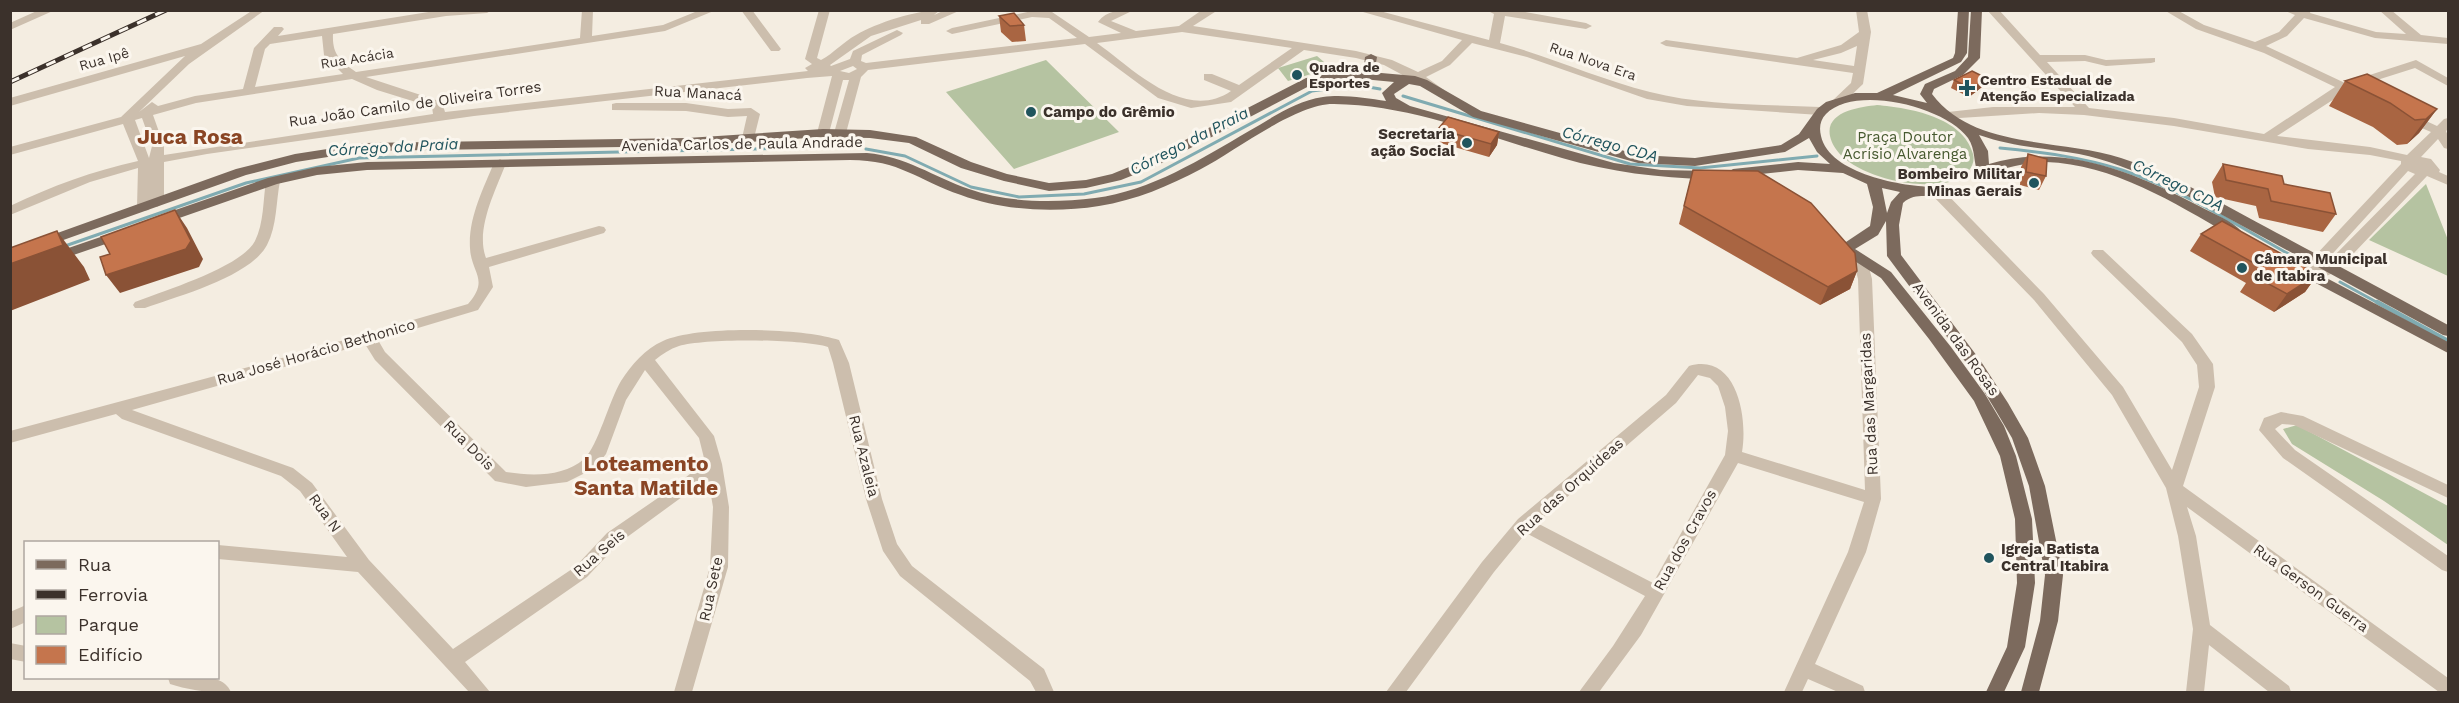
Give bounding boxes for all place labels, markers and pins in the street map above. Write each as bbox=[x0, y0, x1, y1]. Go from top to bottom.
place label: Quadra de Esportes bbox=[1309, 59, 1380, 91]
marker: Quadra de Esportes bbox=[1290, 68, 1304, 82]
place label: Centro Estadual de Atenção Especializada bbox=[1980, 72, 2135, 104]
marker: Centro Estadual de Atenção Especializada bbox=[1958, 79, 1976, 97]
place label: Campo do Grêmio bbox=[1043, 103, 1175, 121]
marker: Campo do Grêmio bbox=[1024, 105, 1038, 119]
place label: Secretaria ação Social bbox=[1371, 125, 1455, 160]
marker: Secretaria ação Social bbox=[1460, 136, 1474, 150]
place label: Bombeiro Militar Minas Gerais bbox=[1897, 165, 2023, 200]
marker: Bombeiro Militar Minas Gerais bbox=[2027, 176, 2041, 190]
place label: Câmara Municipal de Itabira bbox=[2254, 250, 2387, 285]
marker: Câmara Municipal de Itabira bbox=[2235, 261, 2249, 275]
place label: Igreja Batista Central Itabira bbox=[2001, 540, 2109, 575]
marker: Igreja Batista Central Itabira bbox=[1982, 551, 1996, 565]

